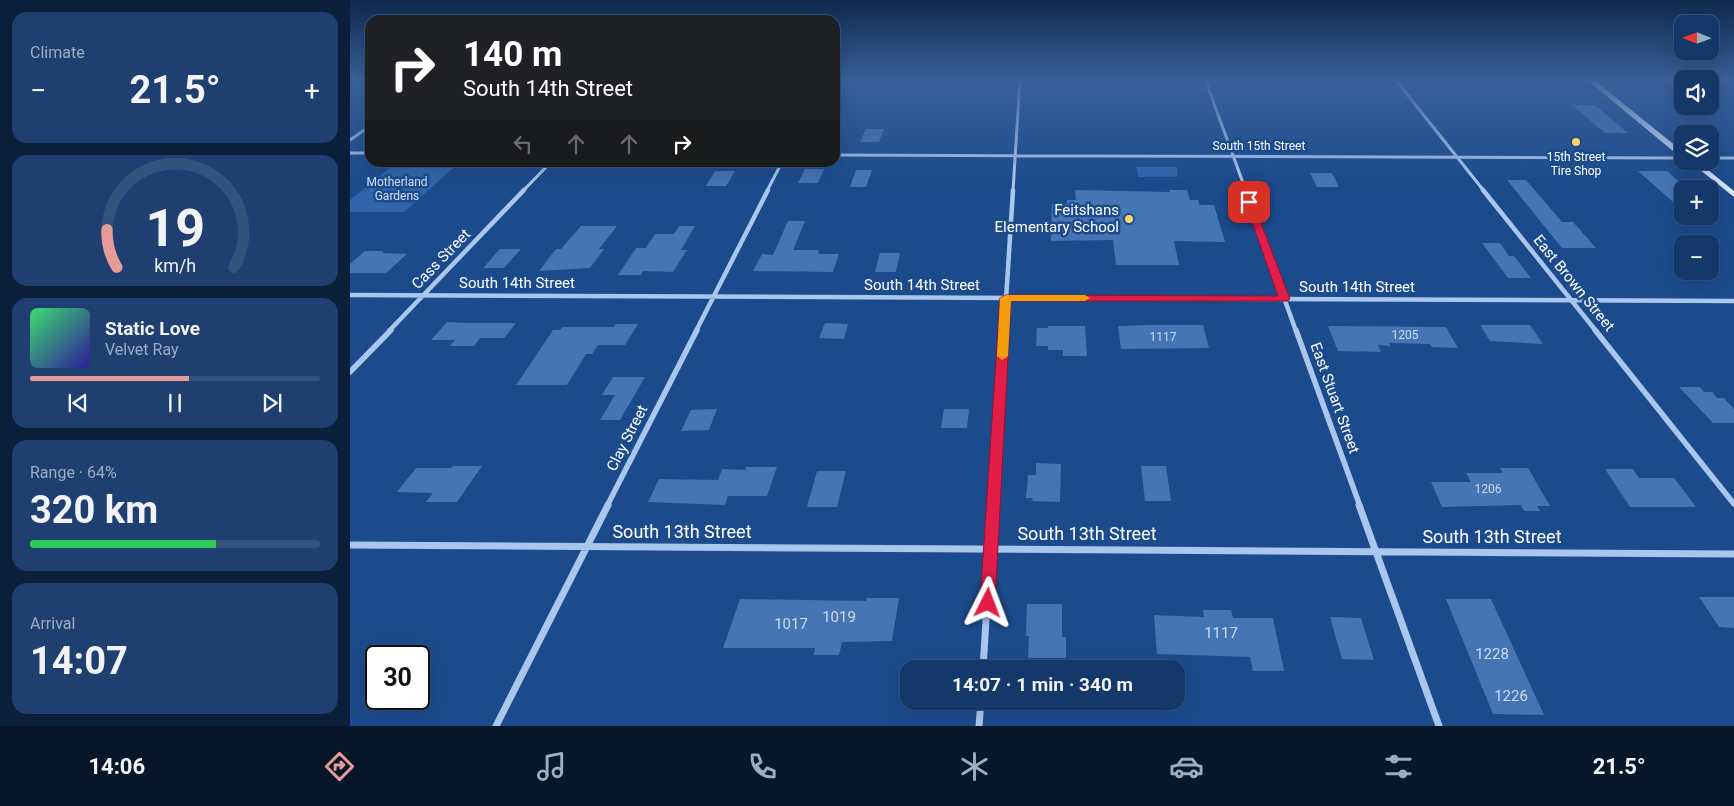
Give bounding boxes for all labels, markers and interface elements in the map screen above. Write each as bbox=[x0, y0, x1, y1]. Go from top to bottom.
north arrow bbox=[1674, 15, 1719, 60]
map controls bbox=[1674, 15, 1719, 280]
text: 140 m bbox=[463, 34, 562, 75]
icon: right bbox=[380, 35, 445, 100]
text: Climate bbox=[30, 43, 85, 62]
text: 21.5° bbox=[129, 68, 221, 112]
button: sound bbox=[1674, 70, 1719, 115]
text: − bbox=[30, 74, 46, 107]
text: + bbox=[304, 74, 320, 107]
text: South 14th Street bbox=[463, 76, 633, 101]
button: layers bbox=[1674, 125, 1719, 170]
icon: left bbox=[509, 130, 537, 158]
icon: ahead bbox=[562, 130, 590, 158]
icon: ahead bbox=[615, 130, 643, 158]
icon: right bbox=[668, 130, 696, 158]
marker: 15th Street Tire Shop bbox=[1570, 136, 1582, 148]
street label: South 15th Street bbox=[1213, 139, 1305, 153]
place label: 15th Street Tire Shop bbox=[1547, 150, 1605, 178]
park label: Motherland Gardens bbox=[366, 175, 428, 203]
button: + bbox=[1674, 180, 1719, 225]
pin bbox=[1228, 181, 1270, 223]
icon: arrive bbox=[1235, 188, 1263, 216]
text: 19 bbox=[145, 198, 205, 259]
place label: Feitshans Elementary School bbox=[995, 201, 1119, 236]
marker: Feitshans Elementary School bbox=[1123, 213, 1135, 225]
street label: Cass Street bbox=[408, 225, 474, 293]
street label: East Brown Street bbox=[1530, 231, 1618, 335]
button: − bbox=[1674, 235, 1719, 280]
text: km/h bbox=[154, 255, 196, 276]
street label: South 14th Street bbox=[459, 274, 575, 292]
street label: South 14th Street bbox=[864, 276, 980, 294]
street label: South 14th Street bbox=[1299, 278, 1415, 296]
text: Static Love bbox=[105, 317, 200, 340]
house number: 1205 bbox=[1392, 328, 1419, 342]
house number: 1117 bbox=[1150, 330, 1177, 344]
text: Velvet Ray bbox=[105, 340, 179, 359]
street label: East Stuart Street bbox=[1307, 340, 1363, 456]
icon: previous bbox=[64, 389, 92, 417]
icon: pause bbox=[161, 389, 189, 417]
icon: next bbox=[258, 389, 286, 417]
street label: Clay Street bbox=[603, 402, 651, 474]
text: Range · 64% bbox=[30, 463, 117, 482]
house number: 1206 bbox=[1475, 482, 1502, 496]
text: 320 km bbox=[30, 488, 158, 532]
street label: South 13th Street bbox=[612, 521, 752, 542]
street label: South 13th Street bbox=[1017, 523, 1157, 544]
street label: South 13th Street bbox=[1422, 526, 1562, 547]
position arrow bbox=[961, 576, 1013, 628]
house number: 1019 bbox=[822, 608, 856, 626]
text: Arrival bbox=[30, 614, 75, 633]
house number: 1017 bbox=[774, 615, 808, 633]
house number: 1117 bbox=[1204, 624, 1238, 642]
text: 14:07 bbox=[30, 639, 128, 683]
speed limit sign: 30 bbox=[365, 645, 430, 710]
house number: 1228 bbox=[1475, 645, 1509, 663]
text: 14:07 · 1 min · 340 m bbox=[952, 673, 1133, 696]
house number: 1226 bbox=[1494, 687, 1528, 705]
icon: directions bbox=[322, 749, 357, 784]
icon: music bbox=[534, 749, 569, 784]
icon: phone bbox=[745, 749, 780, 784]
icon: climate bbox=[957, 749, 992, 784]
icon: car bbox=[1169, 749, 1204, 784]
icon: filters bbox=[1381, 749, 1416, 784]
text: 14:06 bbox=[88, 754, 145, 779]
text: 21.5° bbox=[1593, 754, 1645, 779]

